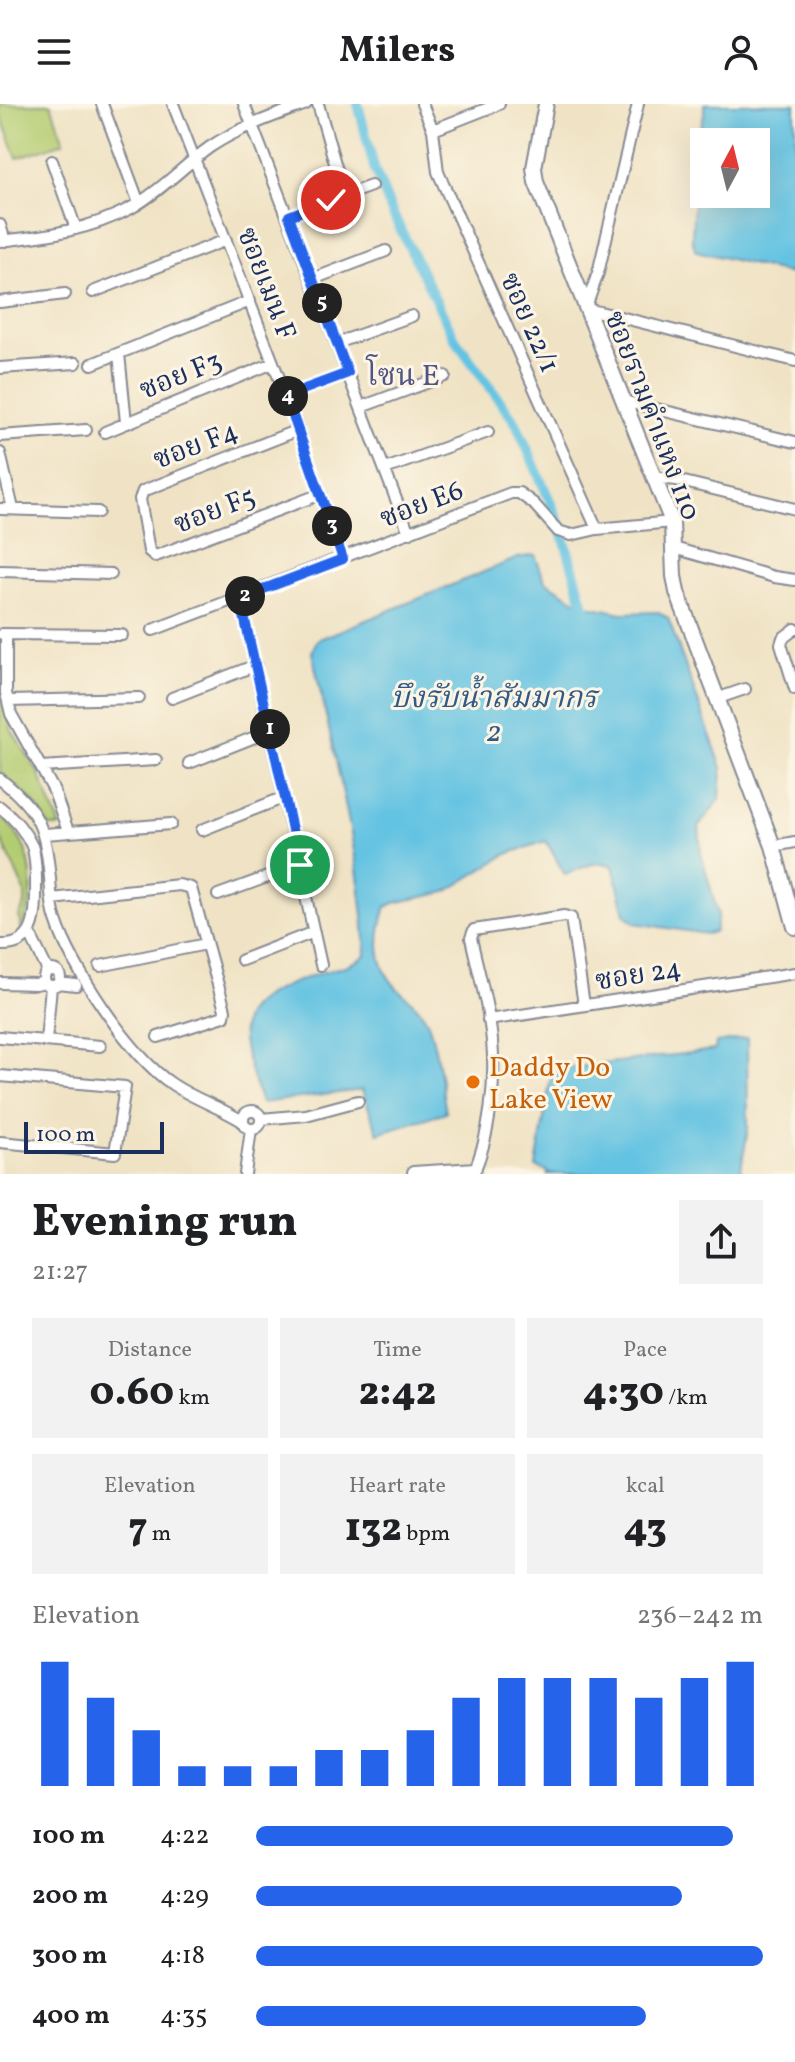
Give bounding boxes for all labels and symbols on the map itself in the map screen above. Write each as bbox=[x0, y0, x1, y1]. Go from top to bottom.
north arrow bbox=[690, 128, 770, 208]
pin bbox=[297, 166, 365, 234]
street label: ซอยเมน F bbox=[226, 222, 305, 346]
street label: ซอย 22/1 bbox=[489, 267, 568, 379]
pin: 5 bbox=[302, 283, 342, 323]
street label: ซอยรามคำแหง 110 bbox=[594, 306, 710, 526]
street label: ซอย F3 bbox=[134, 342, 228, 410]
district label: โซน E bbox=[365, 354, 440, 398]
pin: 4 bbox=[268, 376, 308, 416]
street label: ซอย F4 bbox=[148, 412, 244, 480]
street label: ซอย E6 bbox=[374, 472, 469, 539]
street label: ซอย F5 bbox=[168, 478, 261, 545]
pin: 3 bbox=[312, 506, 352, 546]
pin: 2 bbox=[225, 576, 265, 616]
water label: บึงรับน้ำสัมมากร 2 bbox=[391, 675, 600, 754]
pin: 1 bbox=[250, 709, 290, 749]
pin bbox=[266, 831, 334, 899]
street label: ซอย 24 bbox=[593, 949, 684, 1001]
place label: Daddy Do Lake View bbox=[489, 1049, 613, 1120]
marker: Daddy Do Lake View bbox=[464, 1073, 482, 1091]
scale bar bbox=[24, 1118, 164, 1154]

